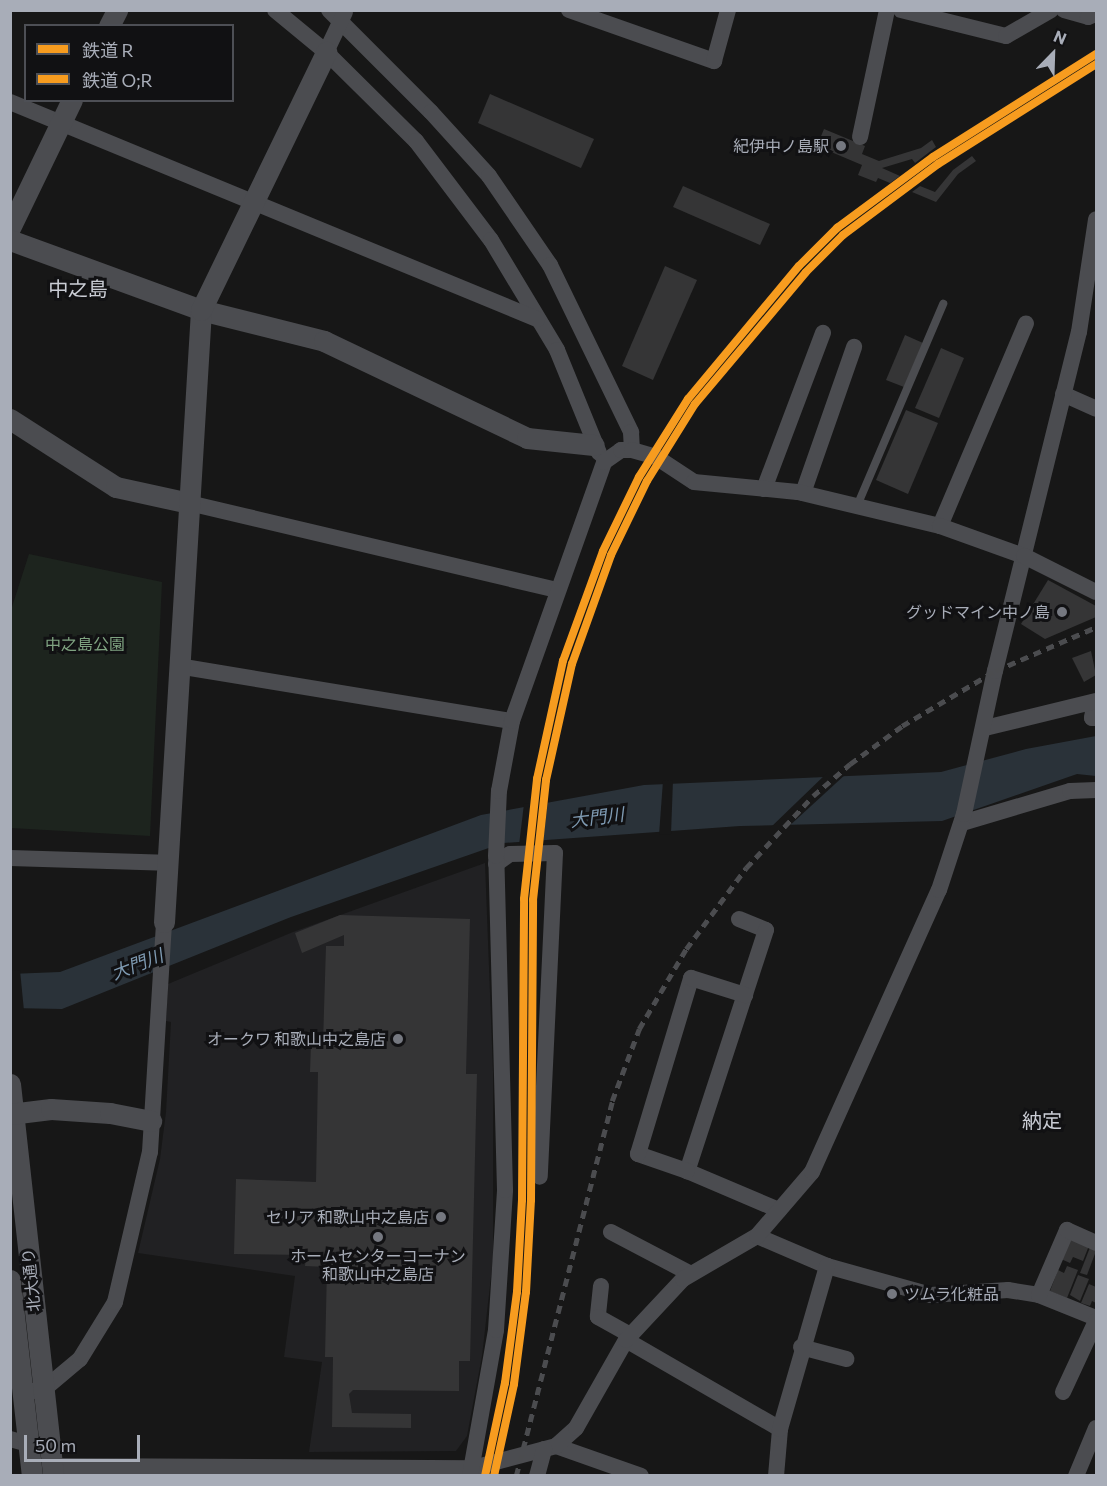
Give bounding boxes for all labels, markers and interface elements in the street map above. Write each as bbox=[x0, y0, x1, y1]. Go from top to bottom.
legend bbox=[24, 24, 234, 102]
north arrow bbox=[1023, 24, 1083, 84]
text: N bbox=[1051, 26, 1069, 48]
text: 鉄道 R bbox=[82, 39, 134, 61]
text: 鉄道 O;R bbox=[82, 69, 152, 91]
place label: 紀伊中ノ島駅 bbox=[733, 136, 829, 156]
marker: 紀伊中ノ島駅 bbox=[834, 139, 848, 153]
district label: 中之島 bbox=[48, 276, 108, 300]
place label: グッドマイン中ノ島 bbox=[906, 602, 1050, 622]
marker: グッドマイン中ノ島 bbox=[1055, 605, 1069, 619]
park label: 中之島公園 bbox=[45, 634, 125, 654]
water label: 大門川 bbox=[569, 803, 625, 831]
water label: 大門川 bbox=[108, 944, 166, 984]
place label: オークワ 和歌山中之島店 bbox=[207, 1029, 386, 1049]
marker: オークワ 和歌山中之島店 bbox=[391, 1032, 405, 1046]
district label: 納定 bbox=[1022, 1108, 1062, 1132]
place label: セリア 和歌山中之島店 bbox=[266, 1207, 429, 1227]
marker: セリア 和歌山中之島店 bbox=[434, 1210, 448, 1224]
marker: ホームセンターコーナン 和歌山中之島店 bbox=[371, 1230, 385, 1244]
place label: ホームセンターコーナン 和歌山中之島店 bbox=[290, 1246, 466, 1284]
street label: 北大通り bbox=[18, 1247, 44, 1313]
place label: ツムラ化粧品 bbox=[904, 1284, 1000, 1304]
marker: ツムラ化粧品 bbox=[885, 1287, 899, 1301]
scale bar bbox=[27, 1423, 142, 1461]
text: 50 m bbox=[35, 1434, 76, 1456]

